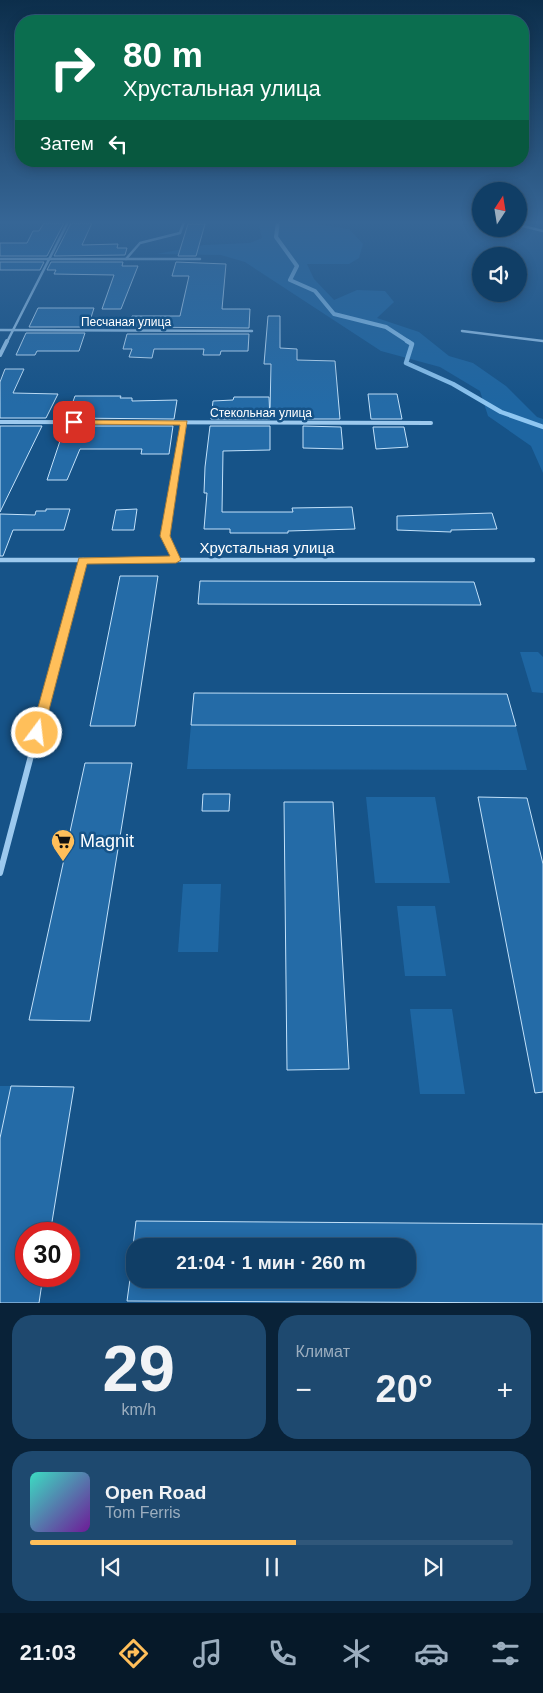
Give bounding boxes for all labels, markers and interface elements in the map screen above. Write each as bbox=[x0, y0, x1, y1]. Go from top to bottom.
icon: right bbox=[40, 35, 105, 100]
text: 80 m bbox=[123, 35, 203, 74]
text: Хрустальная улица bbox=[123, 76, 321, 101]
icon: left bbox=[104, 130, 132, 158]
text: Затем bbox=[40, 133, 94, 154]
north arrow bbox=[472, 182, 528, 238]
map controls bbox=[472, 182, 527, 302]
button: sound bbox=[472, 247, 527, 302]
street label: Песчаная улица bbox=[81, 315, 171, 329]
pin bbox=[53, 401, 95, 443]
street label: Стекольная улица bbox=[210, 406, 312, 420]
icon: arrive bbox=[60, 408, 88, 436]
street label: Хрустальная улица bbox=[200, 539, 335, 556]
position arrow bbox=[10, 706, 62, 758]
supermarket icon: Magnit bbox=[50, 828, 76, 862]
place label: Magnit bbox=[80, 831, 134, 851]
speed limit sign: 30 bbox=[15, 1222, 80, 1287]
text: 21:04 · 1 мин · 260 m bbox=[176, 1252, 366, 1273]
text: 29 bbox=[103, 1332, 175, 1405]
text: Климат bbox=[296, 1343, 350, 1360]
text: 20° bbox=[376, 1368, 433, 1410]
text: − bbox=[296, 1374, 312, 1405]
text: + bbox=[497, 1374, 513, 1405]
text: km/h bbox=[121, 1401, 156, 1418]
text: Open Road bbox=[105, 1482, 206, 1503]
text: Tom Ferris bbox=[105, 1504, 181, 1521]
icon: previous bbox=[97, 1553, 125, 1581]
icon: pause bbox=[258, 1553, 286, 1581]
icon: next bbox=[419, 1553, 447, 1581]
icon: directions bbox=[116, 1636, 151, 1671]
icon: music bbox=[190, 1636, 225, 1671]
icon: phone bbox=[265, 1636, 300, 1671]
icon: climate bbox=[339, 1636, 374, 1671]
icon: car bbox=[414, 1636, 449, 1671]
icon: filters bbox=[488, 1636, 523, 1671]
text: 21:03 bbox=[20, 1640, 76, 1665]

